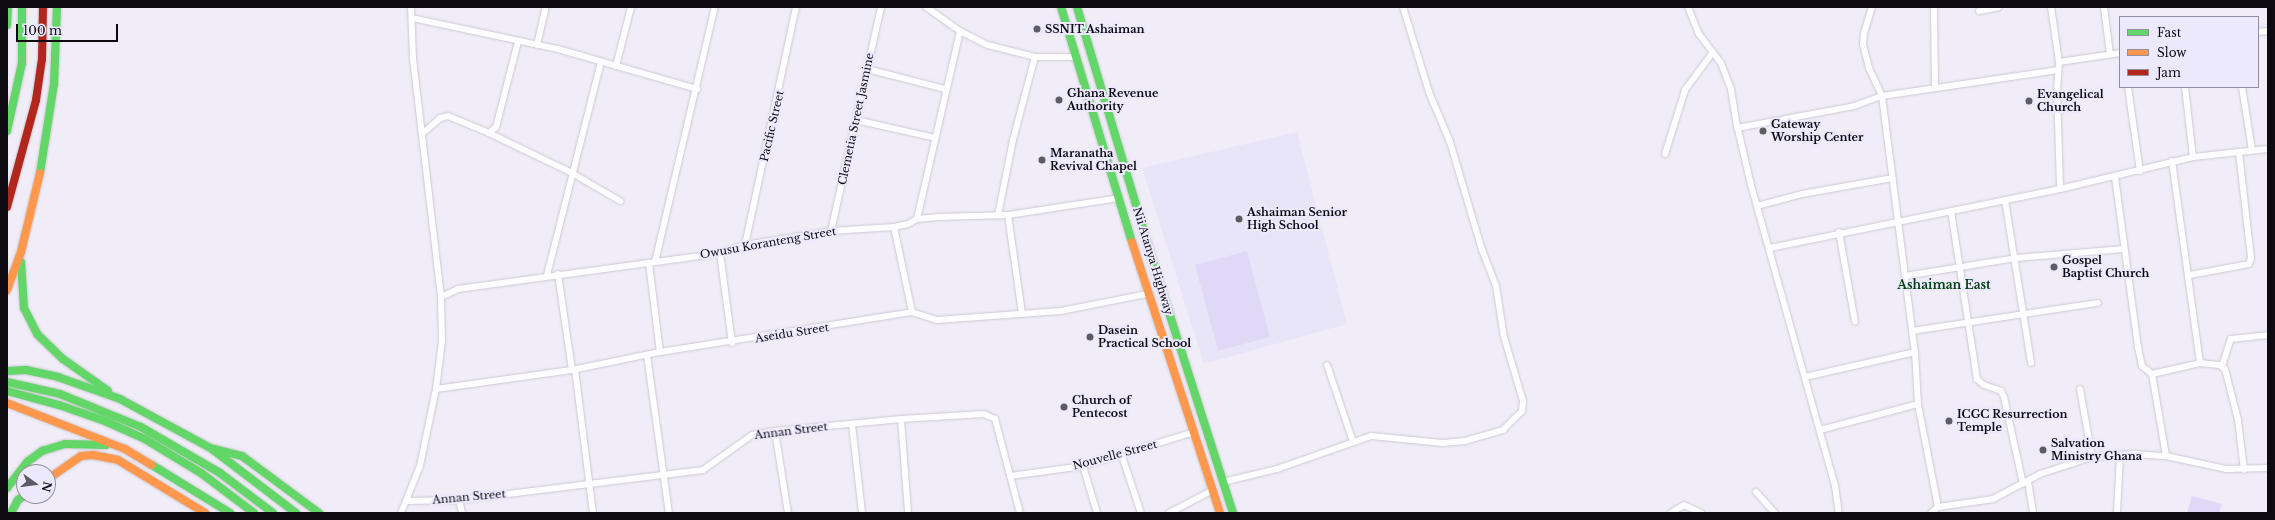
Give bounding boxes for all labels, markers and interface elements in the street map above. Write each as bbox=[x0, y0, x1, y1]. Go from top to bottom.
scale bar bbox=[18, 16, 120, 42]
legend bbox=[2119, 16, 2259, 88]
place label: SSNIT Ashaiman bbox=[1045, 22, 1145, 36]
text: 100 m bbox=[23, 23, 62, 38]
marker: SSNIT Ashaiman bbox=[1032, 24, 1042, 34]
text: Fast bbox=[2157, 25, 2181, 40]
text: Slow bbox=[2157, 45, 2186, 60]
street label: Clemetia Street Jasmine bbox=[836, 52, 876, 186]
text: Jam bbox=[2157, 65, 2181, 80]
place label: Ghana Revenue Authority bbox=[1067, 87, 1159, 113]
place label: Evangelical Church bbox=[2037, 88, 2104, 114]
street label: Pacific Street bbox=[757, 89, 787, 163]
marker: Ghana Revenue Authority bbox=[1054, 95, 1064, 105]
marker: Evangelical Church bbox=[2024, 96, 2034, 106]
place label: Gateway Worship Center bbox=[1771, 118, 1864, 144]
marker: Gateway Worship Center bbox=[1758, 126, 1768, 136]
place label: Maranatha Revival Chapel bbox=[1050, 147, 1137, 173]
marker: Maranatha Revival Chapel bbox=[1037, 155, 1047, 165]
street label: Nii Atanya Highway bbox=[1130, 205, 1176, 317]
place label: Ashaiman Senior High School bbox=[1247, 206, 1347, 232]
marker: Ashaiman Senior High School bbox=[1234, 214, 1244, 224]
street label: Owusu Koranteng Street bbox=[699, 225, 837, 261]
place label: Gospel Baptist Church bbox=[2062, 254, 2149, 280]
marker: Gospel Baptist Church bbox=[2049, 262, 2059, 272]
district label: Ashaiman East bbox=[1897, 278, 1991, 292]
street label: Aseidu Street bbox=[754, 321, 830, 345]
place label: Dasein Practical School bbox=[1098, 324, 1191, 350]
marker: Dasein Practical School bbox=[1085, 332, 1095, 342]
place label: Church of Pentecost bbox=[1072, 394, 1131, 420]
marker: Church of Pentecost bbox=[1059, 402, 1069, 412]
place label: ICGC Resurrection Temple bbox=[1957, 408, 2067, 434]
marker: ICGC Resurrection Temple bbox=[1944, 416, 1954, 426]
street label: Annan Street bbox=[754, 420, 828, 442]
street label: Nouvelle Street bbox=[1071, 437, 1159, 473]
place label: Salvation Ministry Ghana bbox=[2051, 437, 2142, 463]
marker: Salvation Ministry Ghana bbox=[2038, 445, 2048, 455]
north arrow bbox=[16, 464, 56, 504]
text: N bbox=[39, 480, 55, 493]
street label: Annan Street bbox=[432, 487, 506, 507]

